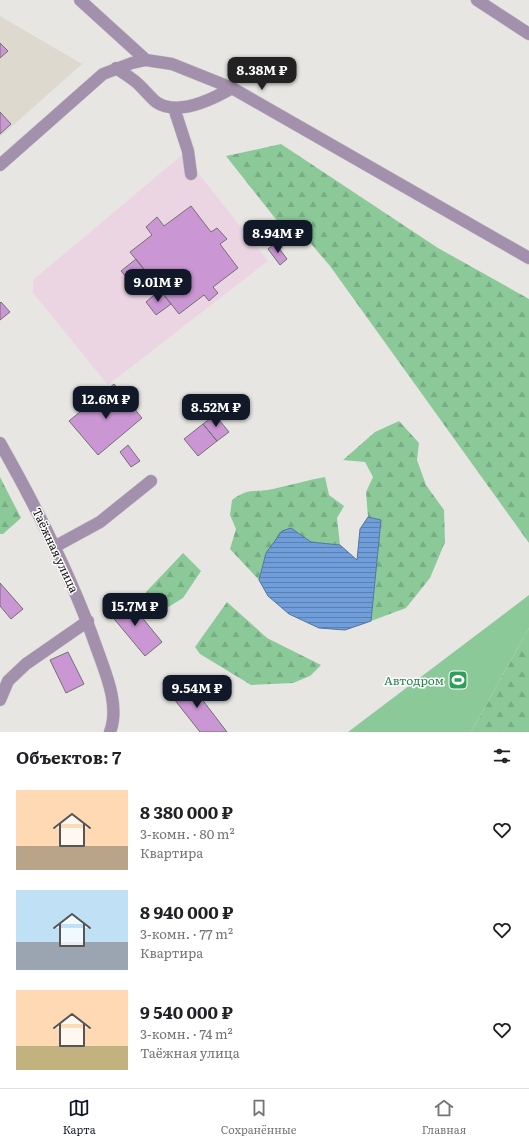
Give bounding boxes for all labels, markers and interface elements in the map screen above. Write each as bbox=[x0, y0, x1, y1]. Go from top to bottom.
pin: 8.38M ₽ bbox=[225, 57, 299, 91]
text: 8.38M ₽ bbox=[237, 60, 287, 79]
pin: 8.94M ₽ bbox=[241, 220, 315, 254]
text: 8.94M ₽ bbox=[252, 223, 304, 242]
pin: 9.01M ₽ bbox=[121, 269, 195, 303]
text: 9.01M ₽ bbox=[133, 272, 183, 291]
pin: 12.6M ₽ bbox=[69, 386, 143, 420]
text: 12.6M ₽ bbox=[82, 389, 130, 408]
pin: 8.52M ₽ bbox=[179, 394, 253, 428]
text: 8.52M ₽ bbox=[191, 397, 241, 416]
street label: Таёжная улица bbox=[28, 504, 84, 596]
pin: 15.7M ₽ bbox=[98, 593, 172, 627]
text: 15.7M ₽ bbox=[112, 596, 158, 615]
sports icon: Автодром bbox=[447, 669, 469, 691]
place label: Автодром bbox=[384, 671, 444, 689]
pin: 9.54M ₽ bbox=[160, 675, 234, 709]
text: 9.54M ₽ bbox=[172, 678, 222, 697]
text: Объектов: 7 bbox=[16, 744, 121, 769]
icon: filters bbox=[491, 745, 513, 767]
text: 8 380 000 ₽ bbox=[140, 799, 233, 824]
icon: home bbox=[48, 806, 96, 854]
icon: heart bbox=[491, 819, 513, 841]
text: 3-комн. · 80 m² bbox=[140, 824, 235, 843]
text: Квартира bbox=[140, 843, 203, 862]
text: 8 940 000 ₽ bbox=[140, 899, 233, 924]
icon: home bbox=[48, 906, 96, 954]
icon: heart bbox=[491, 919, 513, 941]
text: 3-комн. · 77 m² bbox=[140, 924, 233, 943]
text: Квартира bbox=[140, 943, 203, 962]
text: 9 540 000 ₽ bbox=[140, 999, 233, 1024]
icon: home bbox=[48, 1006, 96, 1054]
icon: heart bbox=[491, 1019, 513, 1041]
text: 3-комн. · 74 m² bbox=[140, 1024, 233, 1043]
text: Таёжная улица bbox=[140, 1043, 240, 1062]
tab: Карта bbox=[63, 1097, 96, 1137]
tab: Сохранённые bbox=[221, 1097, 297, 1137]
tab: Главная bbox=[422, 1097, 466, 1137]

